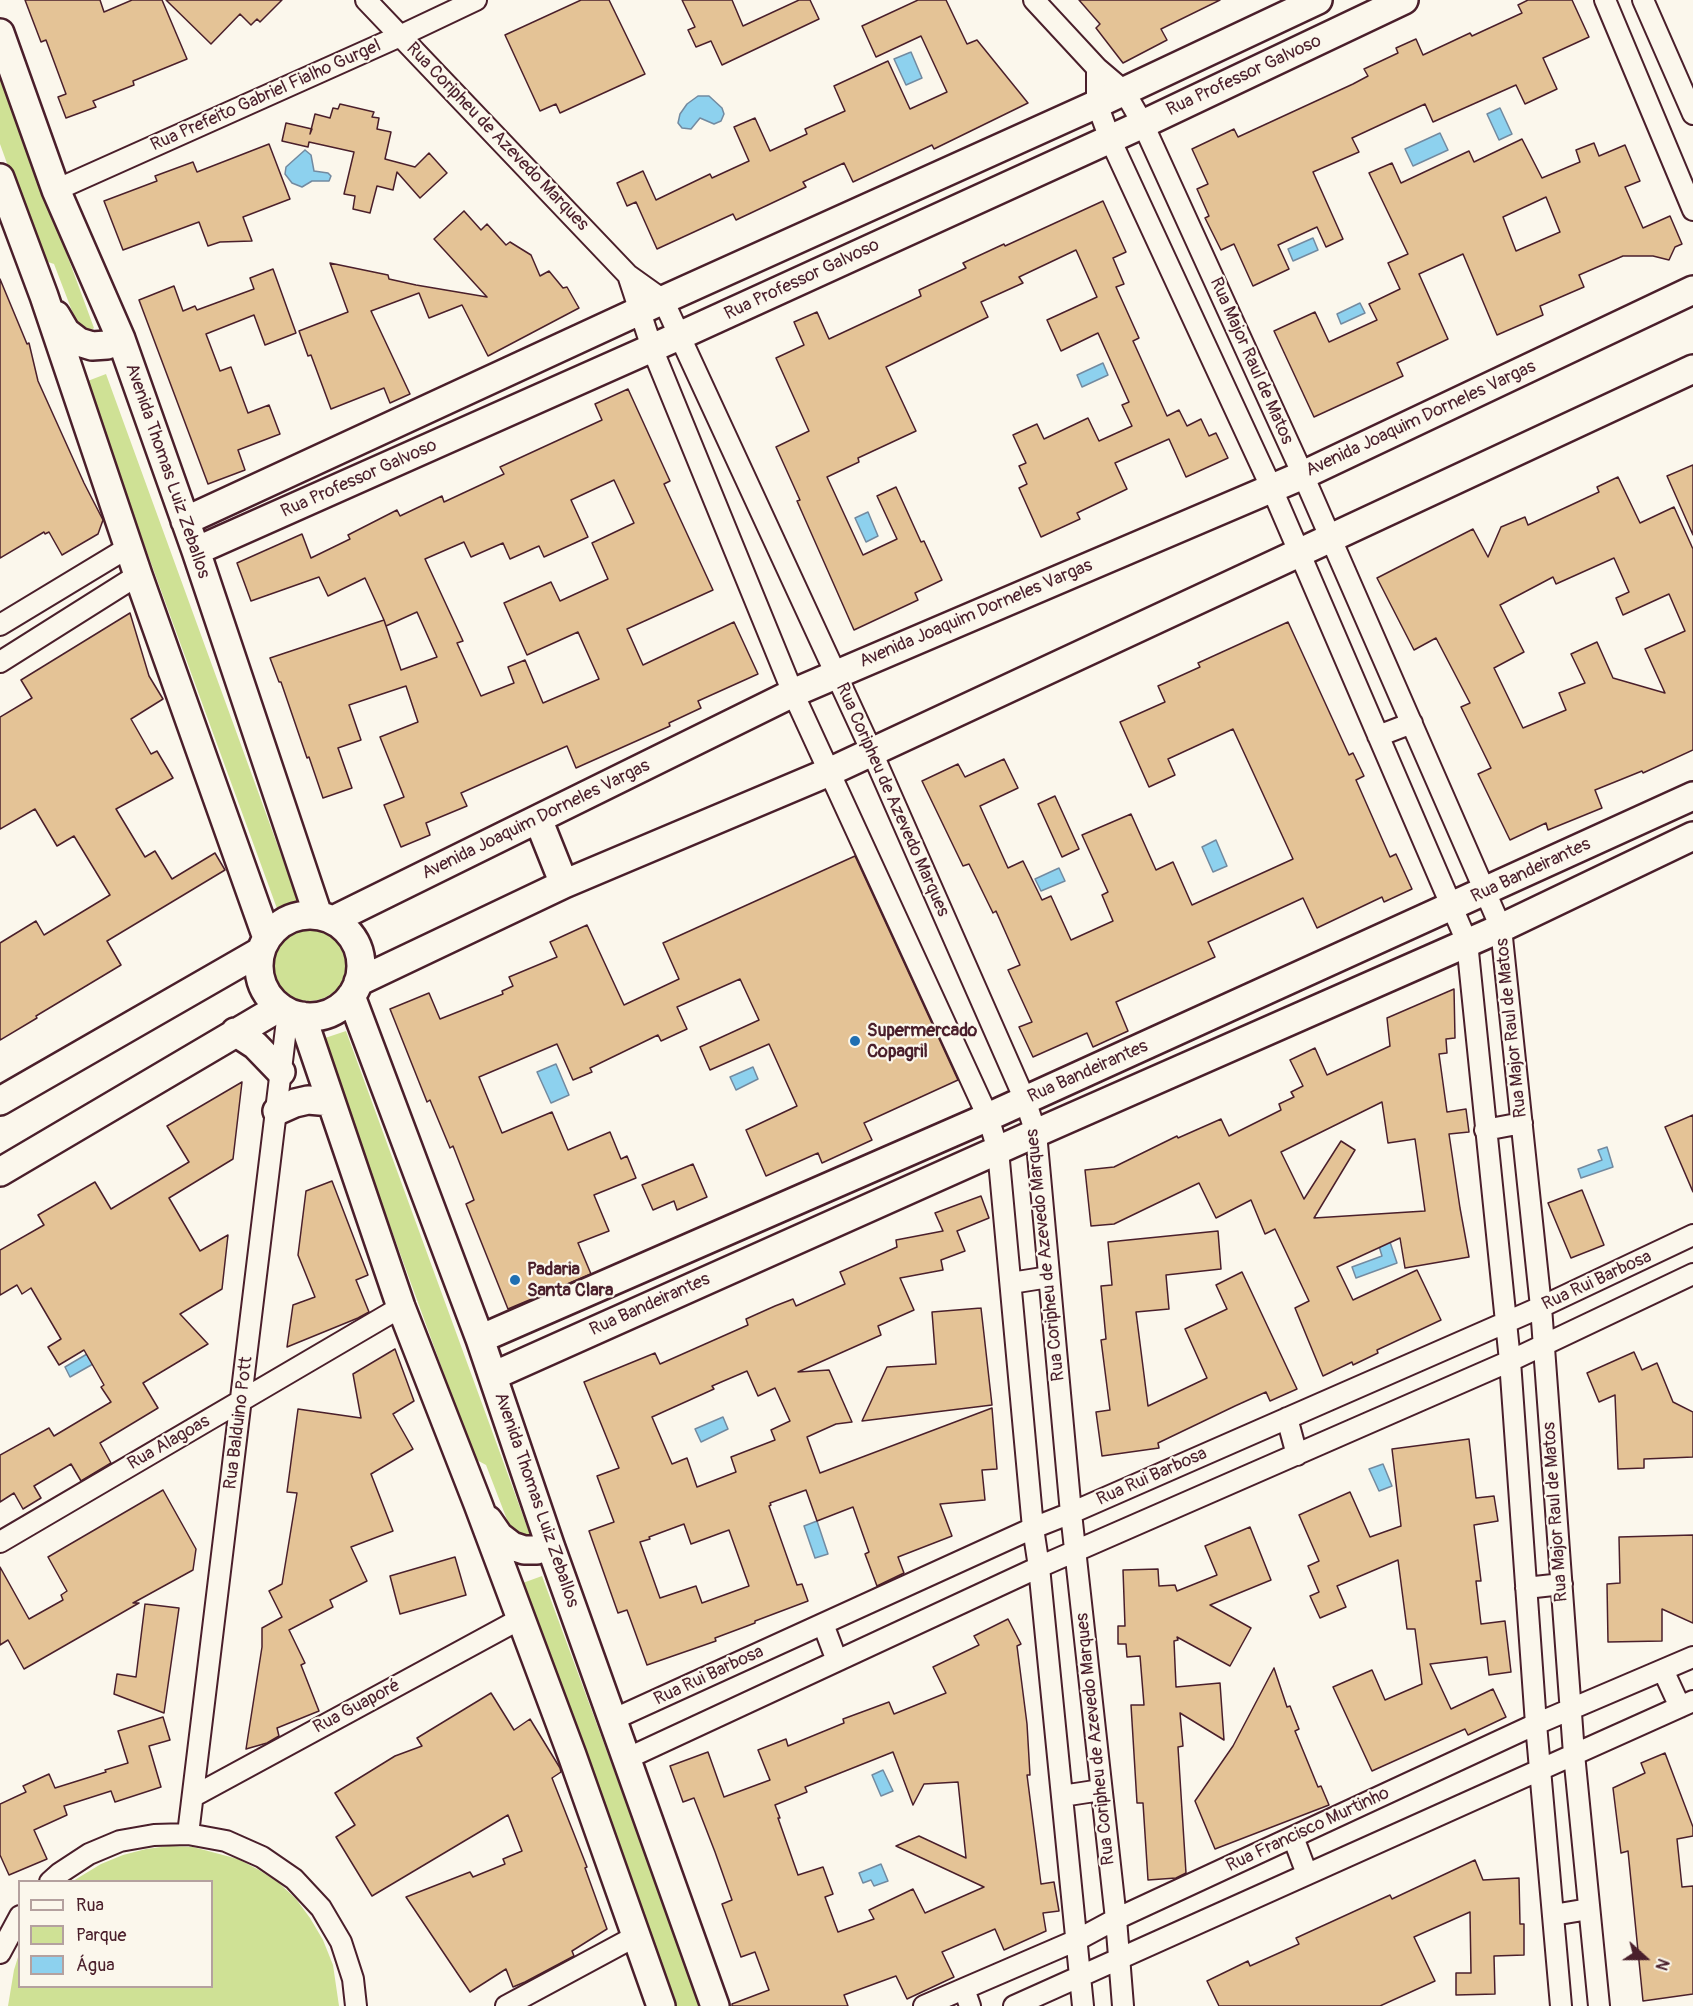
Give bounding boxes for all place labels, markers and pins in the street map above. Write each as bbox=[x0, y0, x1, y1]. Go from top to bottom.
place label: Supermercado Copagril bbox=[867, 1020, 977, 1062]
marker: Supermercado Copagril bbox=[848, 1034, 862, 1048]
place label: Padaria Santa Clara bbox=[527, 1259, 613, 1302]
marker: Padaria Santa Clara bbox=[508, 1273, 522, 1287]

